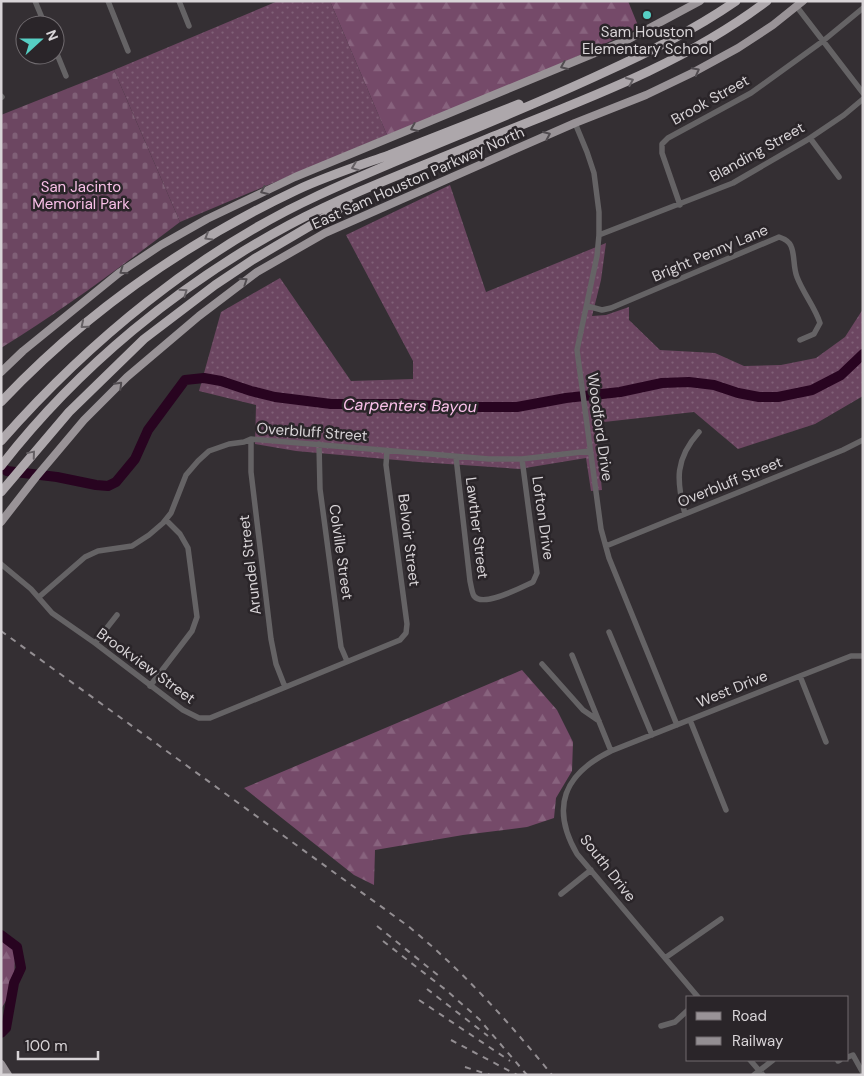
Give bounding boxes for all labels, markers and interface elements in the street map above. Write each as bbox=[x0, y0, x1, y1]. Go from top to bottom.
marker: Sam Houston Elementary School bbox=[641, 9, 653, 21]
north arrow bbox=[15, 15, 65, 65]
place label: Sam Houston Elementary School bbox=[582, 22, 712, 59]
text: N bbox=[42, 27, 62, 43]
one-way arrow bbox=[560, 59, 569, 70]
one-way arrow bbox=[691, 67, 700, 77]
street label: Brook Street bbox=[667, 70, 753, 130]
one-way arrow bbox=[625, 76, 633, 86]
street label: Blanding Street bbox=[706, 118, 808, 186]
street label: East Sam Houston Parkway North bbox=[309, 122, 527, 234]
one-way arrow bbox=[410, 122, 419, 132]
one-way arrow bbox=[542, 131, 551, 142]
one-way arrow bbox=[351, 161, 359, 171]
park label: San Jacinto Memorial Park bbox=[32, 177, 130, 214]
one-way arrow bbox=[260, 185, 269, 196]
street label: Bright Penny Lane bbox=[649, 219, 771, 287]
one-way arrow bbox=[205, 231, 214, 241]
one-way arrow bbox=[119, 265, 129, 274]
one-way arrow bbox=[239, 278, 248, 288]
one-way arrow bbox=[178, 289, 188, 298]
one-way arrow bbox=[81, 319, 90, 327]
street label: Woodford Drive bbox=[583, 372, 617, 482]
one-way arrow bbox=[113, 382, 122, 391]
water label: Carpenters Bayou bbox=[343, 394, 477, 417]
street label: Overbluff Street bbox=[256, 418, 368, 446]
one-way arrow bbox=[26, 451, 34, 460]
street label: Overbluff Street bbox=[675, 452, 785, 512]
street label: Lofton Drive bbox=[527, 475, 559, 561]
street label: Lawther Street bbox=[461, 476, 493, 580]
street label: Belvoir Street bbox=[393, 493, 425, 587]
street label: Colville Street bbox=[324, 503, 358, 601]
street label: Arundel Street bbox=[234, 514, 266, 616]
street label: Brookview Street bbox=[93, 623, 199, 709]
street label: West Drive bbox=[694, 666, 770, 712]
street label: South Drive bbox=[575, 830, 641, 906]
legend bbox=[686, 996, 849, 1061]
text: Road bbox=[732, 1006, 767, 1026]
scale bar bbox=[18, 1028, 98, 1060]
text: Railway bbox=[732, 1031, 784, 1051]
text: 100 m bbox=[25, 1036, 68, 1056]

